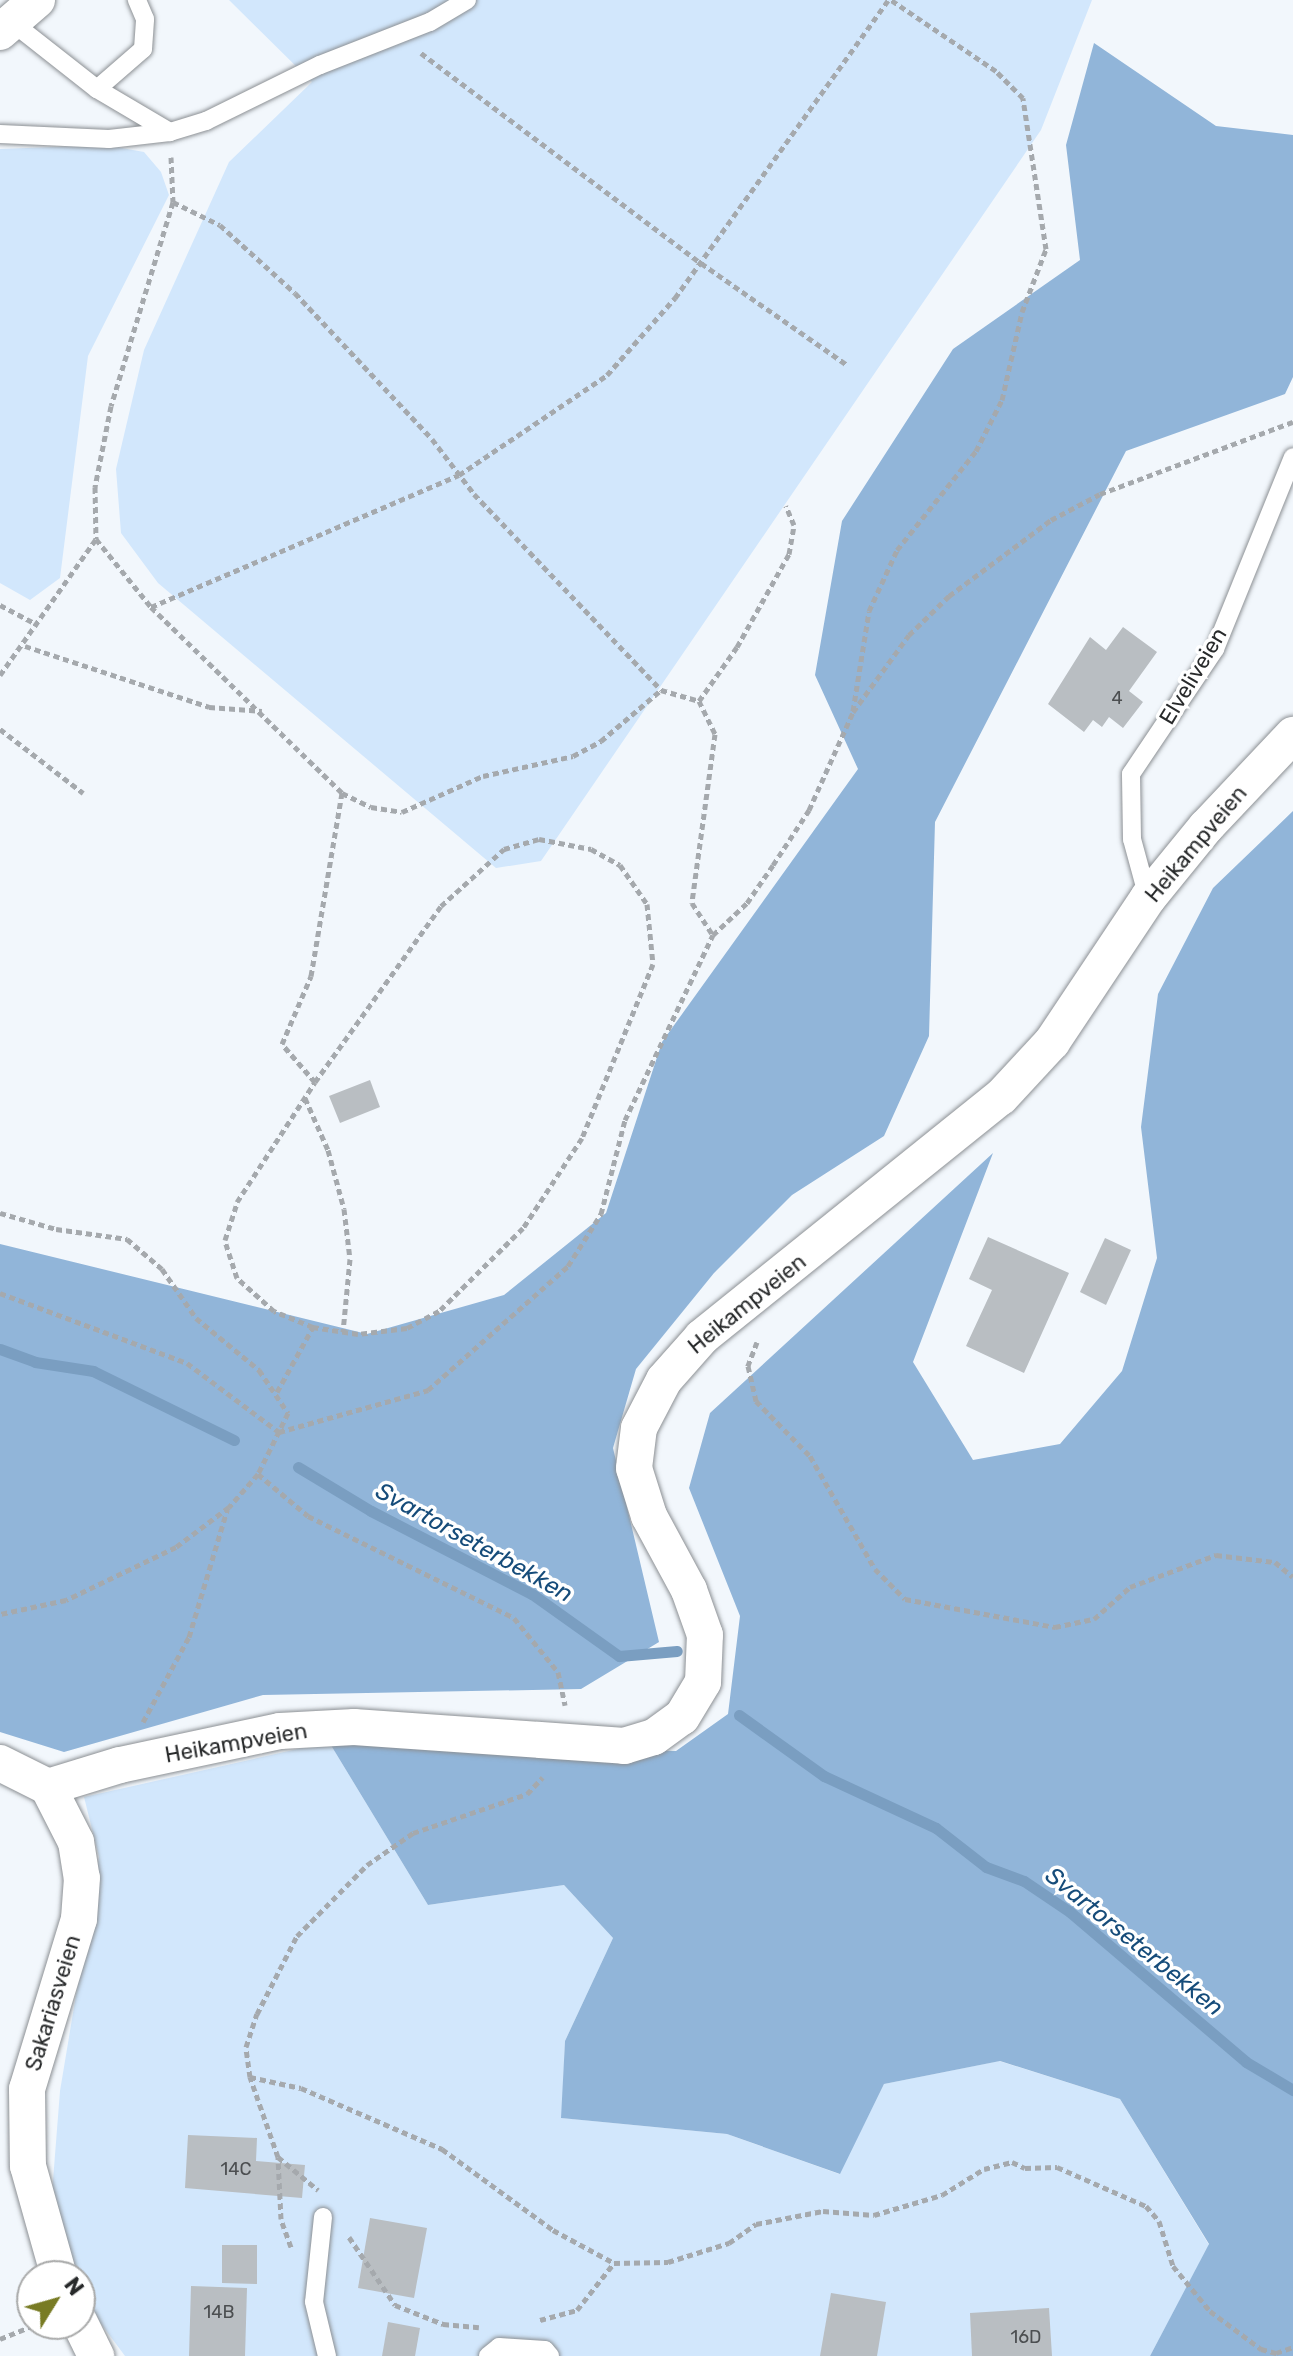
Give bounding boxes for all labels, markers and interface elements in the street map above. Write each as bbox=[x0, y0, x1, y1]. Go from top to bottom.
street label: Elveliveien bbox=[1154, 623, 1232, 729]
house number: 4 bbox=[1111, 687, 1123, 709]
street label: Heikampveien bbox=[1140, 780, 1252, 908]
street label: Heikampveien bbox=[683, 1248, 811, 1360]
water label: Svartorseterbekken bbox=[371, 1477, 577, 1609]
street label: Heikampveien bbox=[163, 1718, 309, 1768]
water label: Svartorseterbekken bbox=[1039, 1861, 1229, 2023]
street label: Sakariasveien bbox=[20, 1932, 86, 2074]
house number: 14C bbox=[221, 2158, 251, 2180]
north arrow bbox=[16, 2260, 96, 2340]
text: N bbox=[58, 2272, 90, 2301]
house number: 14B bbox=[204, 2301, 234, 2323]
house number: 16D bbox=[1011, 2326, 1041, 2348]

